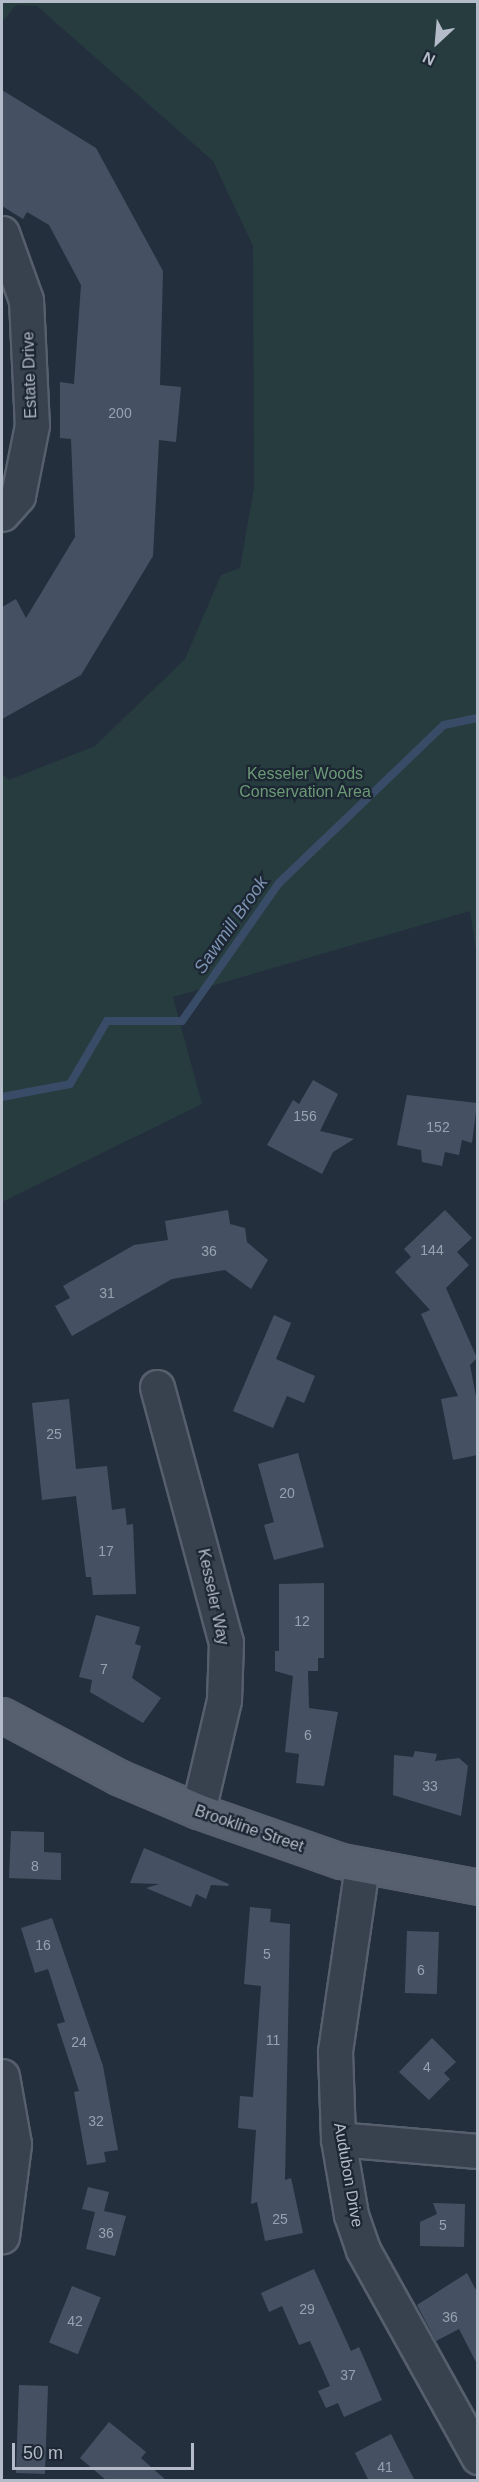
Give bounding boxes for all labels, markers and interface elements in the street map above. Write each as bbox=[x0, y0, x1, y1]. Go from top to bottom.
north arrow bbox=[407, 12, 467, 72]
text: N bbox=[420, 48, 438, 69]
street label: Estate Drive bbox=[19, 331, 41, 419]
house number: 200 bbox=[108, 405, 132, 421]
park label: Kesseler Woods Conservation Area bbox=[239, 764, 371, 802]
water label: Sawmill Brook bbox=[189, 872, 273, 978]
house number: 156 bbox=[293, 1108, 317, 1124]
house number: 152 bbox=[426, 1119, 450, 1135]
house number: 144 bbox=[420, 1242, 444, 1258]
house number: 36 bbox=[201, 1243, 217, 1259]
house number: 31 bbox=[99, 1285, 115, 1301]
house number: 25 bbox=[46, 1426, 62, 1442]
house number: 20 bbox=[279, 1485, 295, 1501]
house number: 17 bbox=[98, 1543, 114, 1559]
street label: Kesseler Way bbox=[193, 1547, 233, 1647]
house number: 12 bbox=[294, 1613, 310, 1629]
house number: 7 bbox=[100, 1661, 108, 1677]
house number: 6 bbox=[304, 1727, 312, 1743]
house number: 33 bbox=[422, 1778, 438, 1794]
street label: Brookline Street bbox=[192, 1801, 306, 1857]
house number: 8 bbox=[31, 1858, 39, 1874]
house number: 16 bbox=[35, 1937, 51, 1953]
house number: 5 bbox=[263, 1946, 271, 1962]
house number: 6 bbox=[417, 1962, 425, 1978]
house number: 11 bbox=[266, 2032, 280, 2048]
house number: 24 bbox=[71, 2034, 87, 2050]
house number: 4 bbox=[423, 2059, 431, 2075]
house number: 32 bbox=[88, 2113, 104, 2129]
street label: Audubon Drive bbox=[329, 2121, 367, 2229]
house number: 25 bbox=[272, 2211, 288, 2227]
house number: 5 bbox=[439, 2217, 447, 2233]
house number: 36 bbox=[98, 2225, 114, 2241]
house number: 29 bbox=[299, 2301, 315, 2317]
house number: 36 bbox=[442, 2309, 458, 2325]
house number: 42 bbox=[67, 2313, 83, 2329]
house number: 37 bbox=[340, 2367, 356, 2383]
scale bar bbox=[15, 2431, 196, 2469]
text: 50 m bbox=[23, 2443, 63, 2463]
house number: 41 bbox=[377, 2459, 393, 2475]

